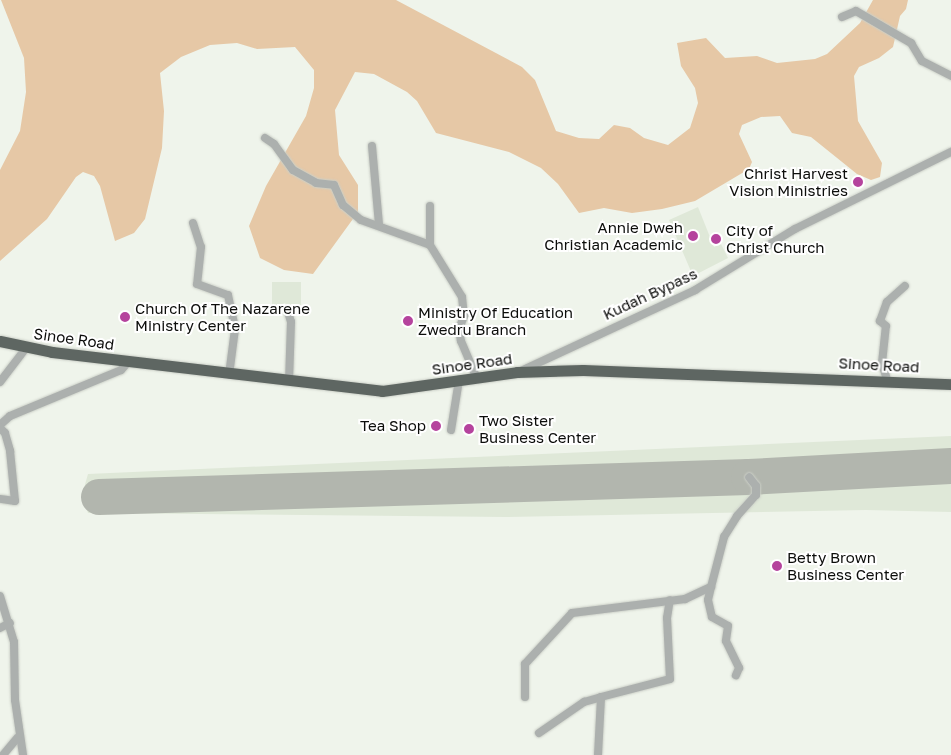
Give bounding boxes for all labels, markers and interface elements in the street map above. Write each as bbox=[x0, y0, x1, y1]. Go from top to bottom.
place label: Christ Harvest Vision Ministries bbox=[729, 164, 848, 199]
marker: Christ Harvest Vision Ministries bbox=[852, 176, 864, 188]
place label: Annie Dweh Christian Academic bbox=[544, 218, 683, 253]
place label: City of Christ Church bbox=[726, 221, 825, 256]
marker: Annie Dweh Christian Academic bbox=[687, 230, 699, 242]
marker: City of Christ Church bbox=[710, 233, 722, 245]
street label: Kudah Bypass bbox=[600, 264, 700, 324]
place label: Church Of The Nazarene Ministry Center bbox=[135, 299, 310, 334]
place label: Ministry Of Education Zwedru Branch bbox=[418, 303, 573, 338]
marker: Church Of The Nazarene Ministry Center bbox=[119, 311, 131, 323]
marker: Ministry Of Education Zwedru Branch bbox=[402, 315, 414, 327]
street label: Sinoe Road bbox=[33, 324, 115, 354]
street label: Sinoe Road bbox=[431, 349, 513, 379]
street label: Sinoe Road bbox=[838, 354, 920, 376]
place label: Two Sister Business Center bbox=[479, 411, 596, 446]
place label: Tea Shop bbox=[360, 417, 426, 435]
marker: Tea Shop bbox=[430, 420, 442, 432]
marker: Two Sister Business Center bbox=[463, 423, 475, 435]
place label: Betty Brown Business Center bbox=[787, 548, 904, 583]
marker: Betty Brown Business Center bbox=[771, 560, 783, 572]

